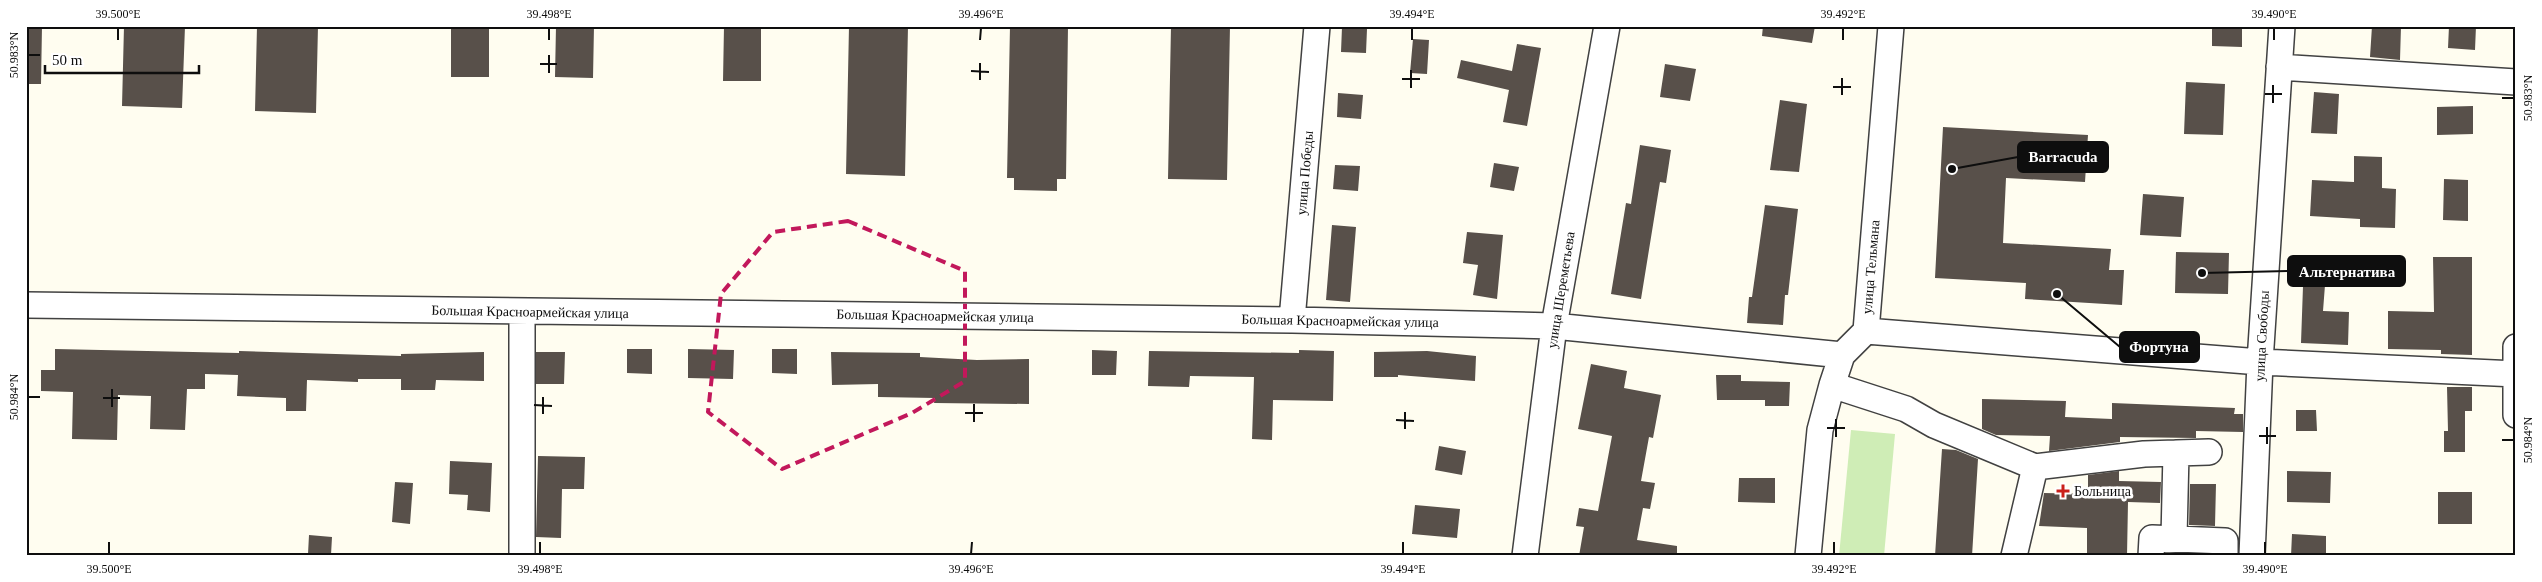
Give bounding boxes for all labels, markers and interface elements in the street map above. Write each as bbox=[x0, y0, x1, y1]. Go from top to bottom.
text: 39.500°E bbox=[95, 7, 141, 21]
text: 39.498°E bbox=[526, 7, 572, 21]
text: 39.496°E bbox=[958, 7, 1004, 21]
text: 39.494°E bbox=[1389, 7, 1435, 21]
text: 39.492°E bbox=[1820, 7, 1866, 21]
text: 39.490°E bbox=[2251, 7, 2297, 21]
text: 50.983°N bbox=[7, 31, 21, 78]
scale bar bbox=[45, 42, 199, 74]
text: 50 m bbox=[52, 52, 83, 68]
text: 50.983°N bbox=[2521, 74, 2535, 121]
street label: улица Победы bbox=[1294, 130, 1316, 216]
callout: Barracuda bbox=[2018, 142, 2108, 172]
text: Barracuda bbox=[2028, 149, 2098, 165]
street label: улица Тельмана bbox=[1859, 219, 1883, 315]
street label: улица Шереметьева bbox=[1544, 230, 1578, 349]
callout: Альтернатива bbox=[2288, 256, 2405, 286]
text: Альтернатива bbox=[2299, 264, 2396, 280]
street label: улица Свободы bbox=[2252, 289, 2272, 382]
street label: Большая Красноармейская улица bbox=[431, 303, 630, 321]
street label: Большая Красноармейская улица bbox=[836, 307, 1035, 325]
street label: Большая Красноармейская улица bbox=[1241, 312, 1440, 330]
callout: Фортуна bbox=[2120, 332, 2199, 362]
text: Фортуна bbox=[2129, 339, 2189, 355]
text: 50.984°N bbox=[7, 373, 21, 420]
text: 50.984°N bbox=[2521, 416, 2535, 463]
marker: Больница bbox=[2056, 484, 2070, 498]
place label: Больница bbox=[2074, 484, 2132, 499]
text: 39.500°E bbox=[86, 562, 132, 576]
text: 39.498°E bbox=[517, 562, 563, 576]
text: 39.496°E bbox=[948, 562, 994, 576]
text: 39.494°E bbox=[1380, 562, 1426, 576]
text: 39.492°E bbox=[1811, 562, 1857, 576]
text: 39.490°E bbox=[2242, 562, 2288, 576]

